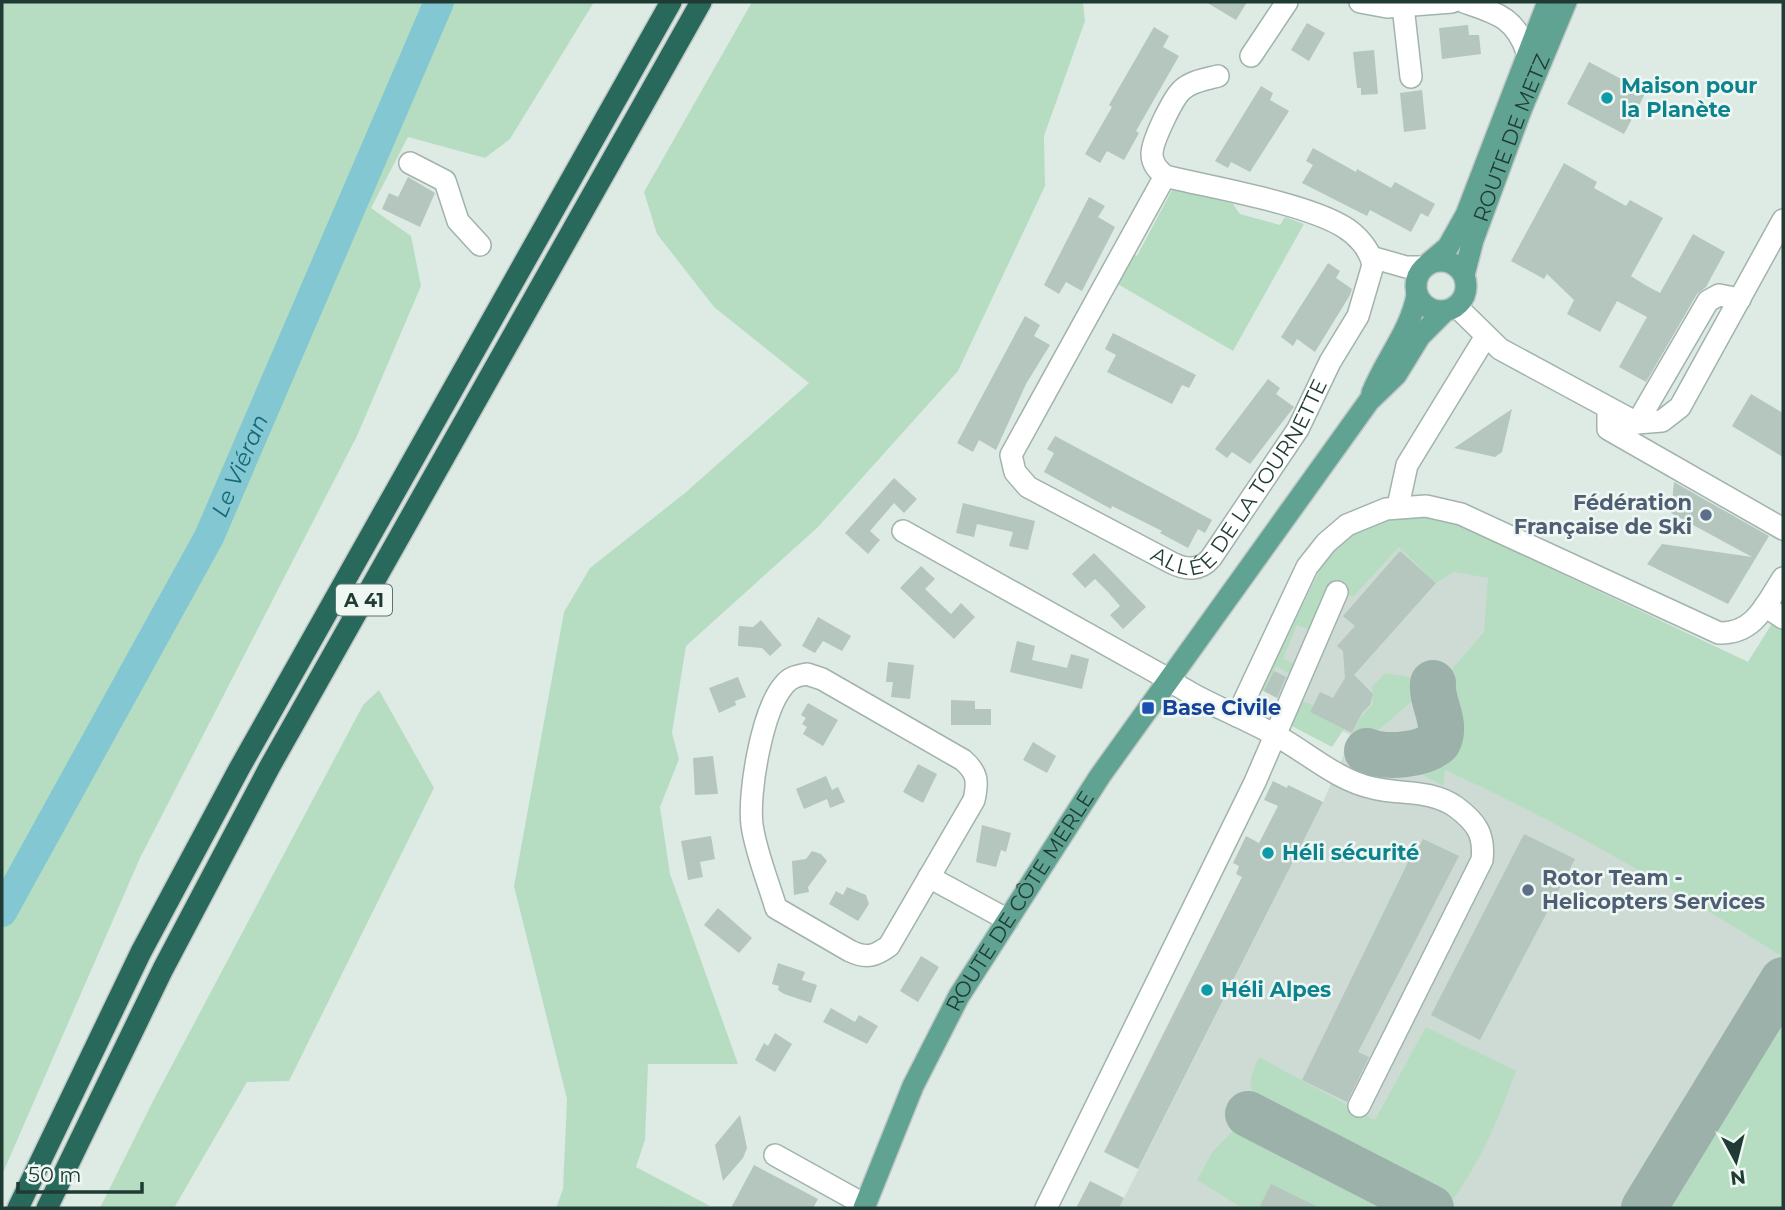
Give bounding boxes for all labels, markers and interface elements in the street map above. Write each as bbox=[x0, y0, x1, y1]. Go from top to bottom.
street label: ROUTE DE METZ bbox=[1468, 50, 1555, 225]
place label: Maison pour la Planète bbox=[1621, 73, 1757, 122]
marker: Maison pour la Planète bbox=[1599, 90, 1615, 106]
street label: ALLÉE DE LA TOURNETTE bbox=[1147, 375, 1332, 581]
water label: Le Viéran bbox=[205, 410, 274, 521]
place label: Fédération Française de Ski bbox=[1514, 490, 1692, 539]
marker: Fédération Française de Ski bbox=[1698, 507, 1714, 523]
road number: A 41 bbox=[336, 584, 392, 615]
place label: Base Civile bbox=[1162, 695, 1281, 720]
marker: Base Civile bbox=[1140, 700, 1156, 716]
street label: ROUTE DE CÔTE MERLE bbox=[940, 786, 1099, 1016]
place label: Héli sécurité bbox=[1282, 840, 1419, 865]
marker: Héli sécurité bbox=[1260, 845, 1276, 861]
place label: Rotor Team - Helicopters Services bbox=[1542, 865, 1765, 914]
marker: Rotor Team - Helicopters Services bbox=[1520, 882, 1536, 898]
place label: Héli Alpes bbox=[1221, 977, 1331, 1002]
marker: Héli Alpes bbox=[1199, 982, 1215, 998]
north arrow bbox=[1701, 1126, 1771, 1196]
scale bar bbox=[18, 1150, 142, 1194]
text: 50 m bbox=[28, 1162, 82, 1187]
text: N bbox=[1729, 1165, 1747, 1190]

